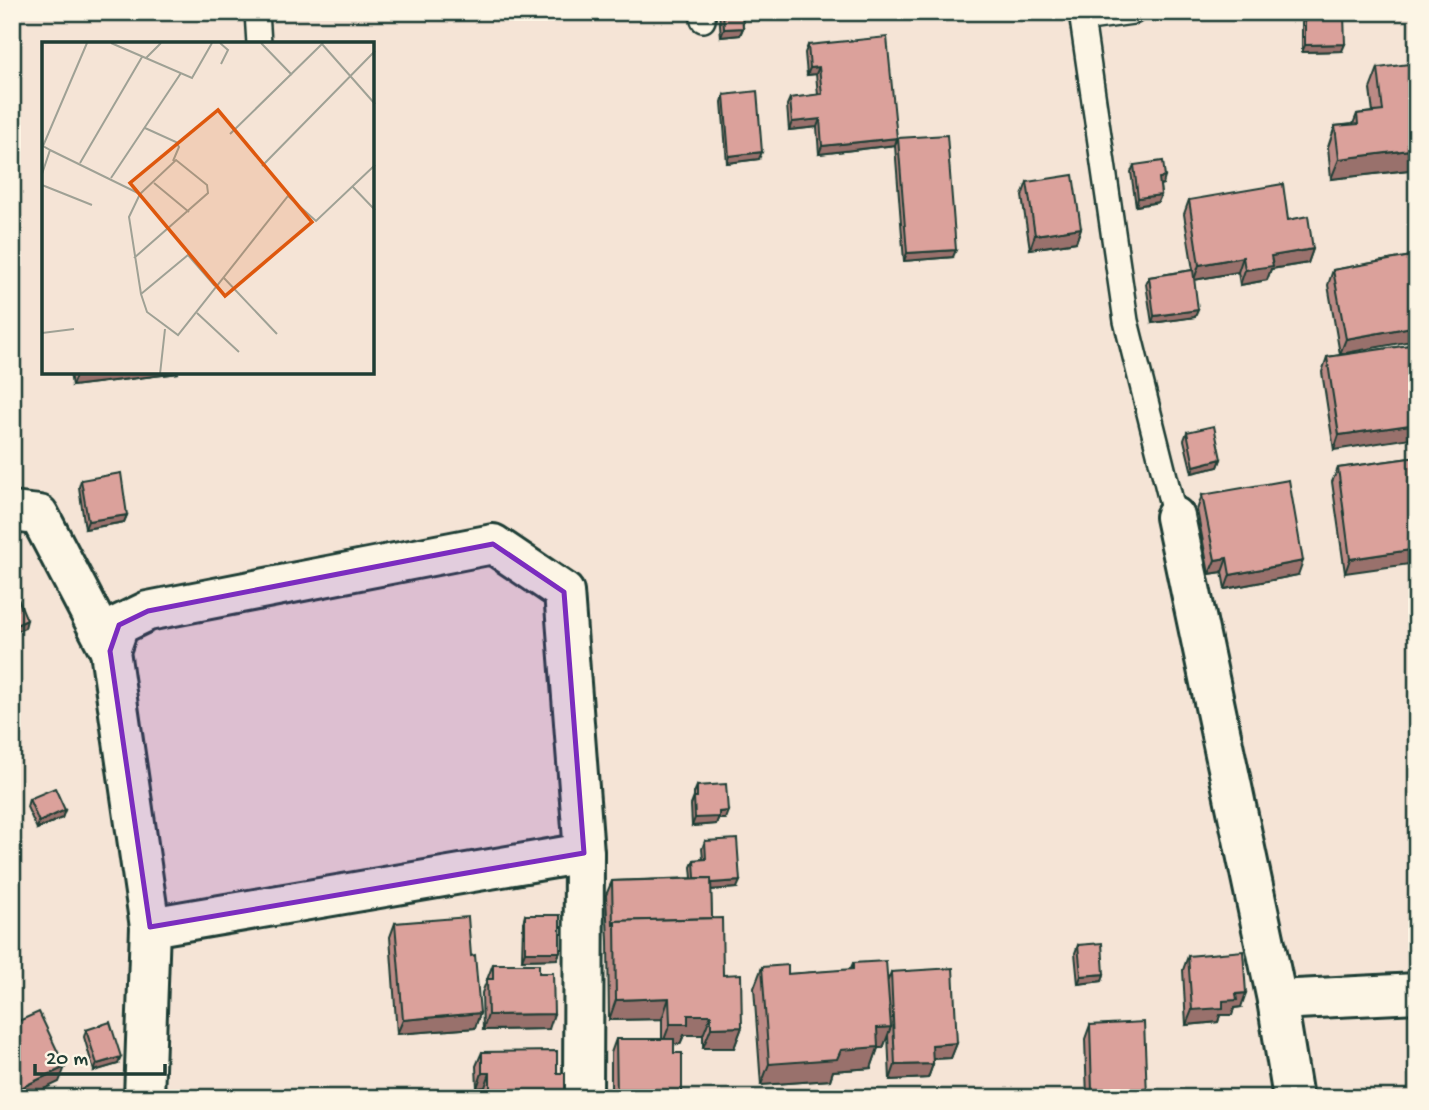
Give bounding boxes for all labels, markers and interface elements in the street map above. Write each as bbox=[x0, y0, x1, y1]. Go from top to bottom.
inset map bbox=[42, 42, 374, 374]
scale bar bbox=[35, 1033, 164, 1077]
text: 20 m bbox=[46, 1048, 88, 1073]

